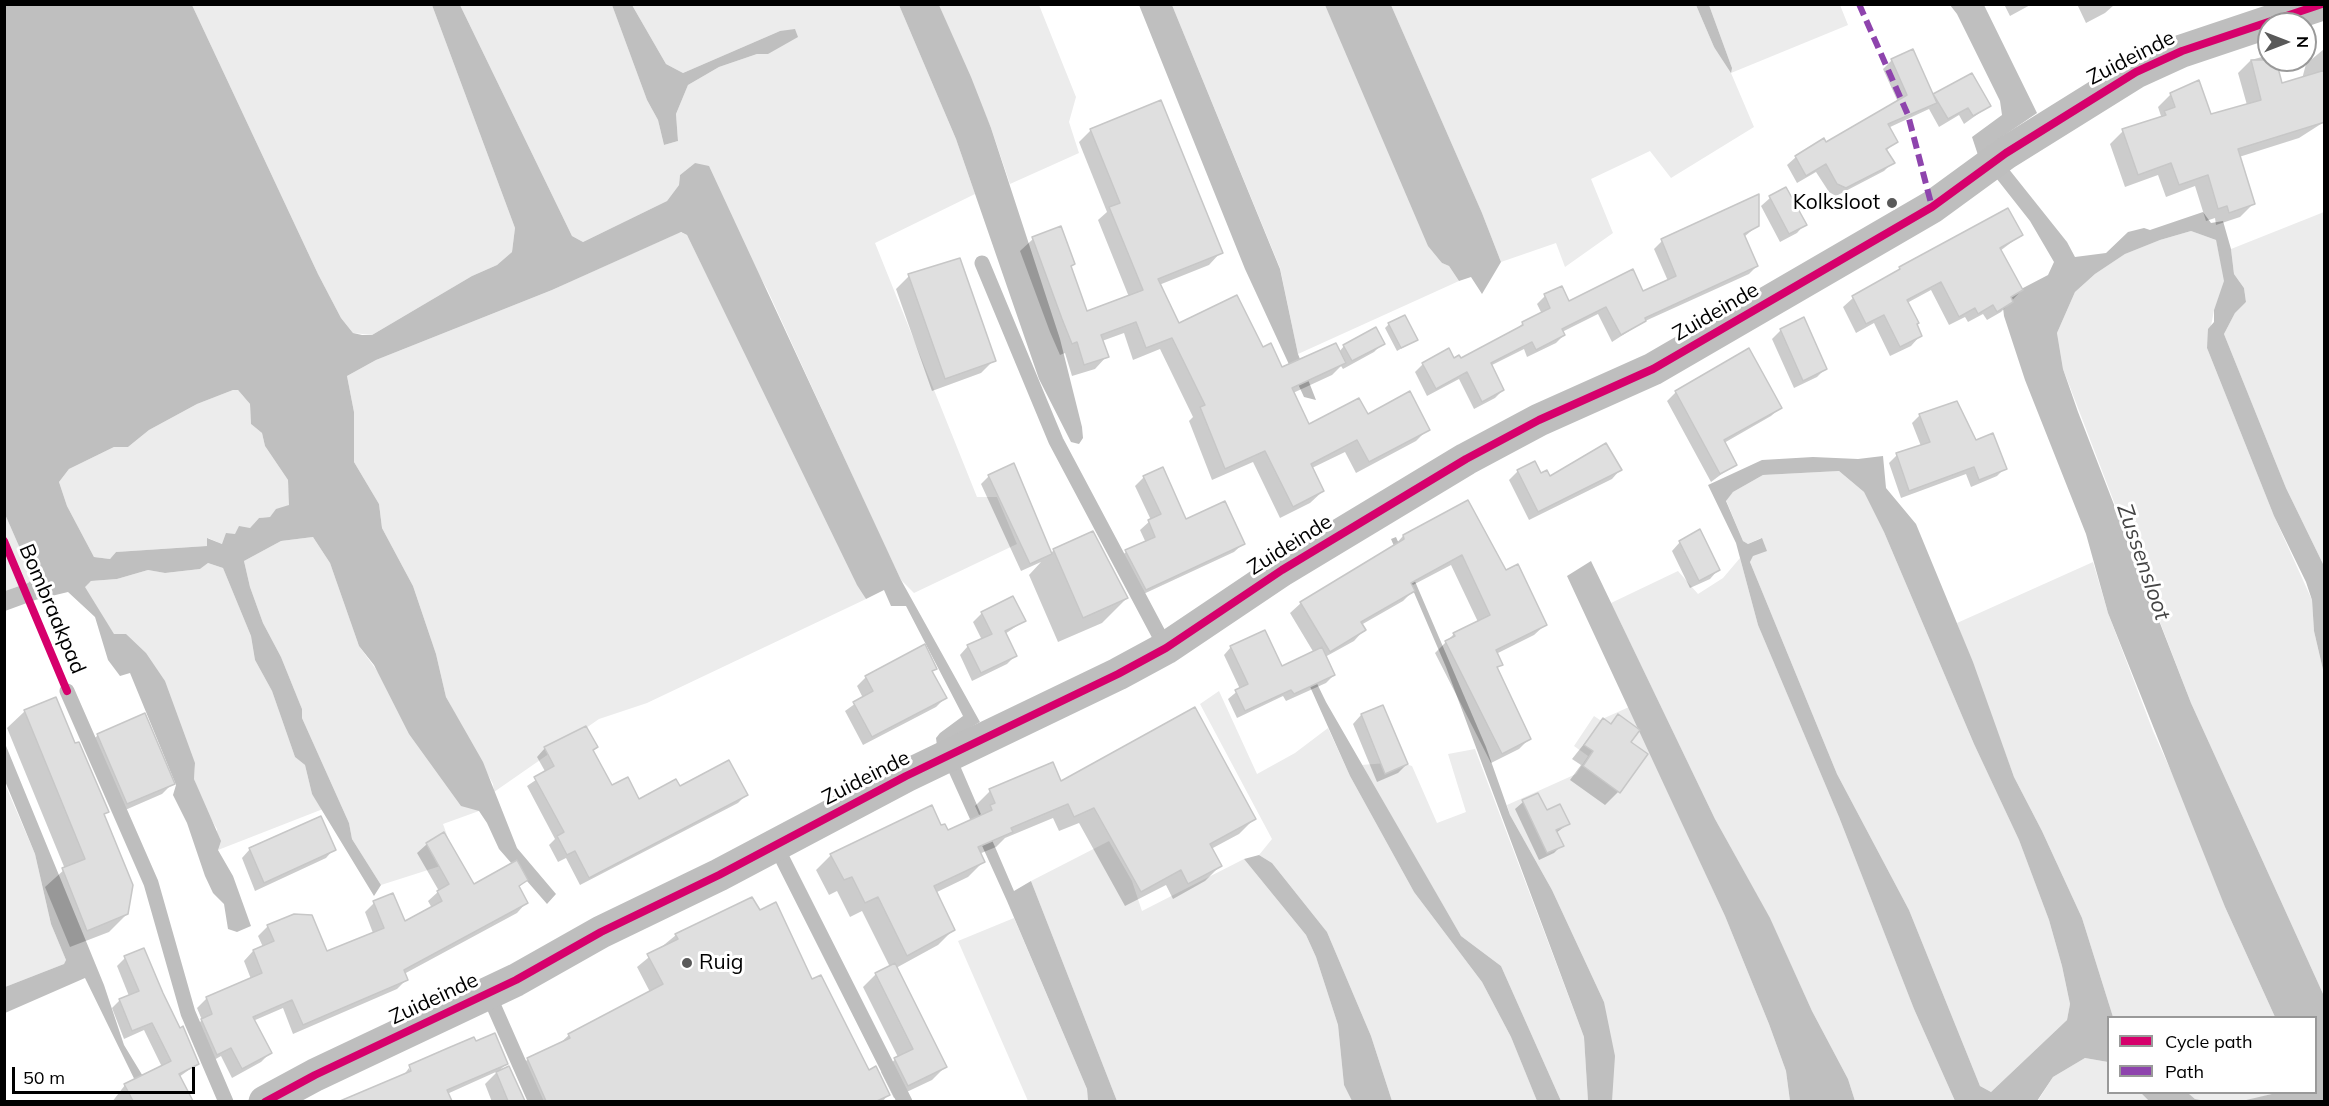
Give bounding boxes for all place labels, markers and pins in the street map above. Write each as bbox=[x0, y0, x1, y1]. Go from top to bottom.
place label: Kolksloot bbox=[1793, 190, 1880, 216]
marker: Kolksloot bbox=[1885, 196, 1899, 210]
place label: Ruig bbox=[699, 950, 743, 976]
marker: Ruig bbox=[680, 956, 694, 970]

